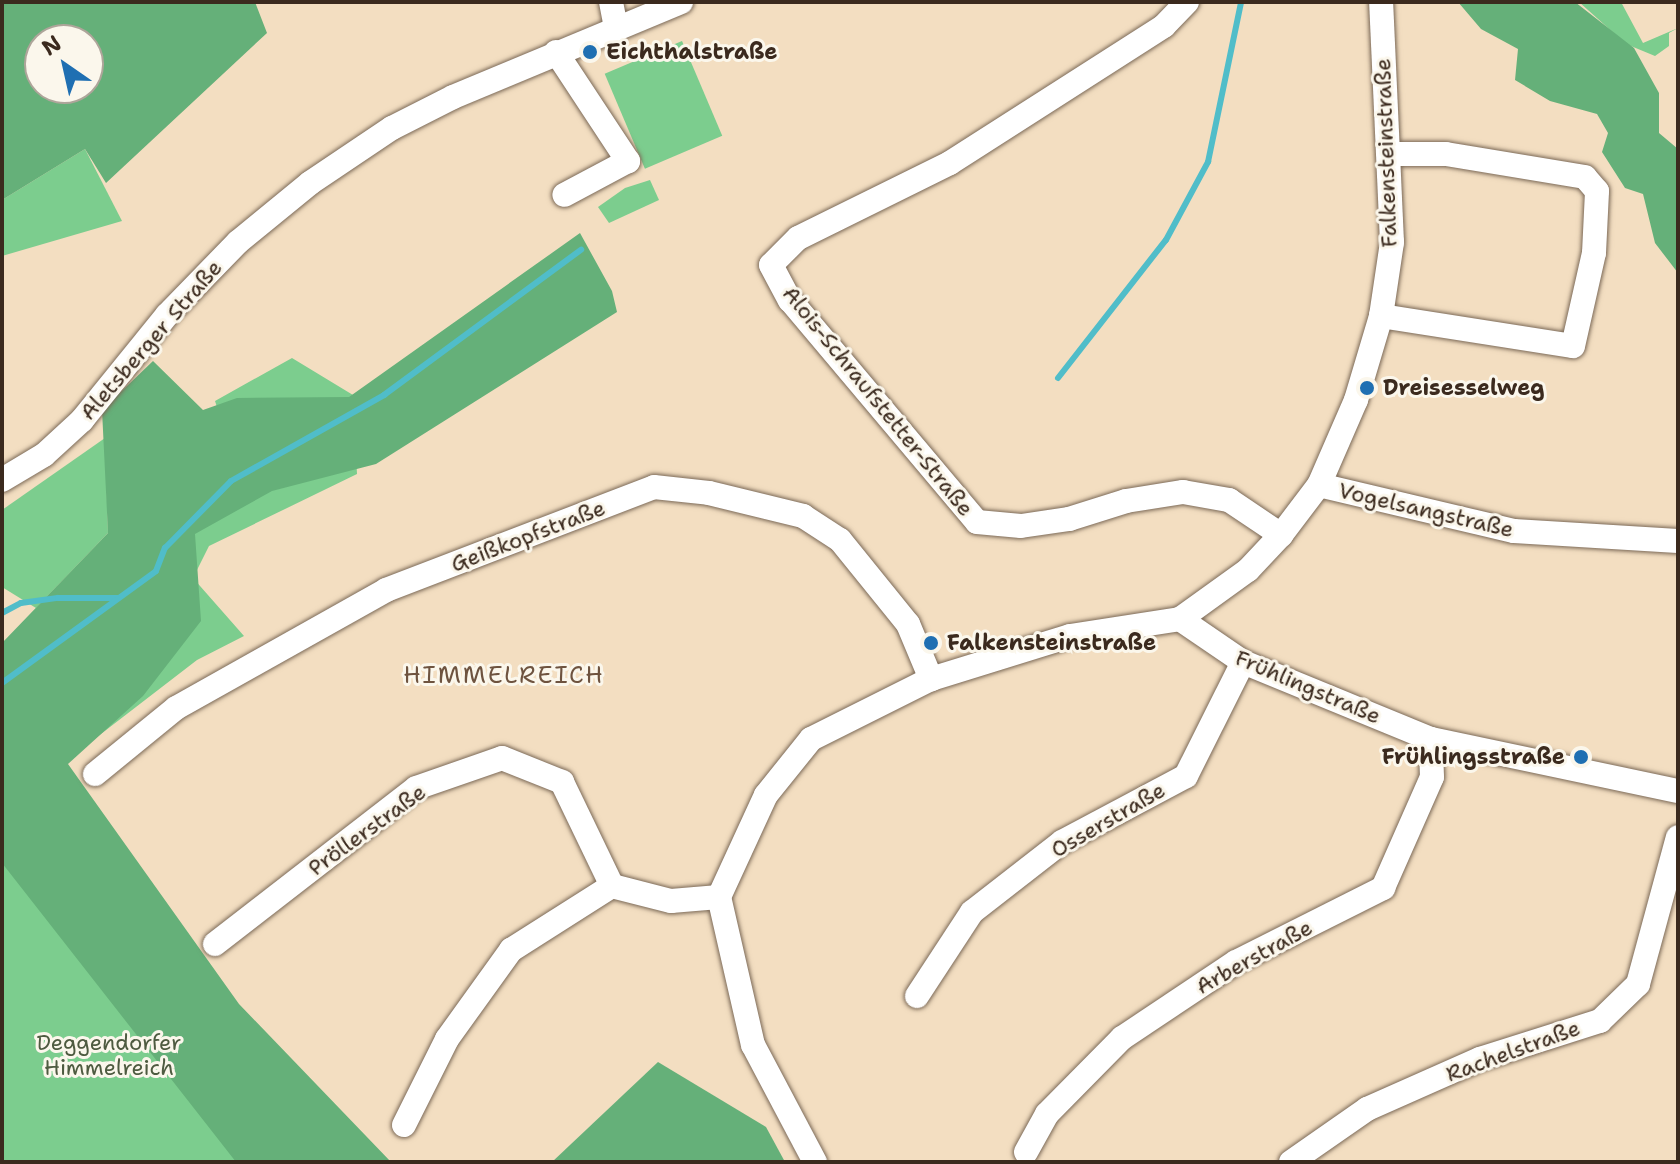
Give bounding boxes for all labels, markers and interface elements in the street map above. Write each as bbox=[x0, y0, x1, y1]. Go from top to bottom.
north arrow bbox=[24, 24, 104, 104]
text: N bbox=[36, 28, 67, 62]
place label: Eichthalstraße bbox=[606, 39, 777, 65]
marker: Eichthalstraße bbox=[581, 43, 599, 61]
street label: Falkensteinstraße bbox=[1370, 58, 1402, 248]
street label: Aletsberger Straße bbox=[74, 255, 228, 425]
street label: Alois-Schraufstetter-Straße bbox=[777, 281, 979, 521]
place label: Dreisesselweg bbox=[1383, 375, 1545, 401]
marker: Dreisesselweg bbox=[1358, 379, 1376, 397]
street label: Vogelsangstraße bbox=[1336, 477, 1516, 543]
street label: Geißkopfstraße bbox=[447, 494, 609, 578]
place label: Falkensteinstraße bbox=[947, 630, 1156, 656]
marker: Falkensteinstraße bbox=[922, 634, 940, 652]
street label: Frühlingstraße bbox=[1231, 644, 1385, 730]
district label: HIMMELREICH bbox=[403, 662, 605, 690]
place label: Frühlingsstraße bbox=[1382, 744, 1565, 770]
marker: Frühlingsstraße bbox=[1572, 748, 1590, 766]
street label: Osserstraße bbox=[1046, 777, 1170, 863]
street label: Pröllerstraße bbox=[303, 779, 431, 881]
street label: Arberstraße bbox=[1191, 914, 1317, 1000]
street label: Rachelstraße bbox=[1442, 1015, 1584, 1087]
park label: Deggendorfer Himmelreich bbox=[37, 1029, 181, 1080]

